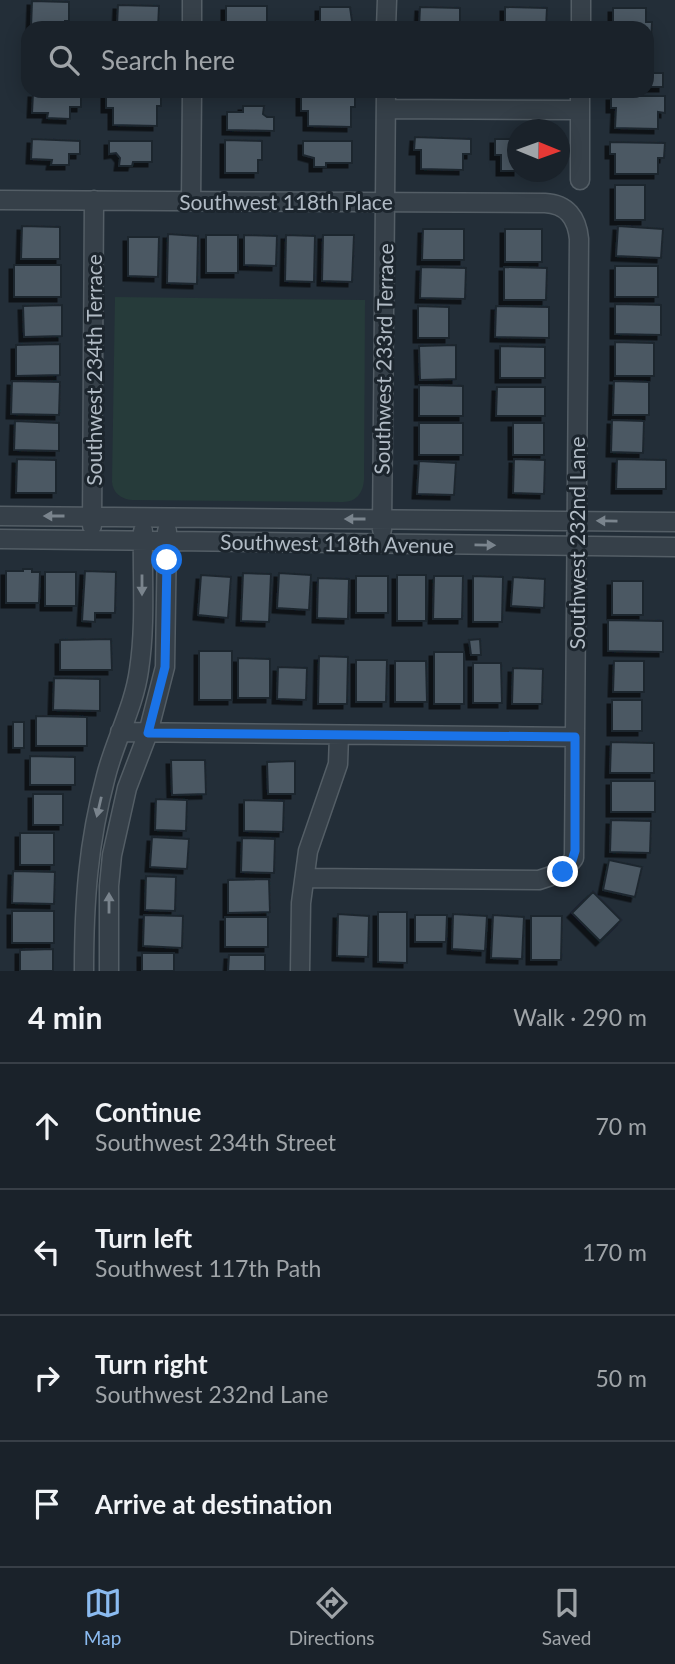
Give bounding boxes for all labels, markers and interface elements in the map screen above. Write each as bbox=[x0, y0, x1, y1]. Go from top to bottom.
search box bbox=[21, 21, 654, 98]
icon: search bbox=[45, 41, 83, 79]
text: Search here bbox=[101, 44, 235, 76]
north arrow bbox=[507, 119, 570, 182]
street label: Southwest 118th Place bbox=[179, 189, 393, 214]
street label: Southwest 233rd Terrace bbox=[368, 243, 398, 475]
street label: Southwest 234th Terrace bbox=[81, 254, 106, 486]
street label: Southwest 232nd Lane bbox=[564, 437, 589, 650]
one-way arrow bbox=[43, 510, 65, 522]
one-way arrow bbox=[344, 513, 366, 525]
one-way arrow bbox=[596, 515, 618, 527]
street label: Southwest 118th Avenue bbox=[220, 528, 454, 558]
one-way arrow bbox=[474, 539, 496, 551]
route start bbox=[151, 544, 182, 575]
one-way arrow bbox=[136, 575, 148, 597]
one-way arrow bbox=[93, 796, 104, 818]
route end bbox=[547, 856, 578, 887]
one-way arrow bbox=[103, 892, 115, 914]
text: 4 min bbox=[28, 999, 102, 1035]
text: Walk · 290 m bbox=[513, 1003, 647, 1031]
text: Continue bbox=[95, 1096, 201, 1128]
icon: ahead bbox=[28, 1107, 66, 1145]
text: 70 m bbox=[596, 1112, 647, 1140]
text: Southwest 234th Street bbox=[95, 1128, 336, 1156]
text: Turn left bbox=[95, 1222, 192, 1254]
icon: left bbox=[28, 1233, 66, 1271]
text: 170 m bbox=[582, 1238, 647, 1266]
text: Southwest 117th Path bbox=[95, 1254, 321, 1282]
text: Turn right bbox=[95, 1348, 208, 1380]
icon: right bbox=[28, 1359, 66, 1397]
text: 50 m bbox=[596, 1364, 647, 1392]
text: Southwest 232nd Lane bbox=[95, 1380, 328, 1408]
icon: arrive bbox=[28, 1485, 66, 1523]
text: Arrive at destination bbox=[95, 1488, 332, 1520]
tab: Map bbox=[84, 1584, 122, 1649]
tab: Directions bbox=[289, 1584, 375, 1649]
tab: Saved bbox=[542, 1584, 591, 1649]

